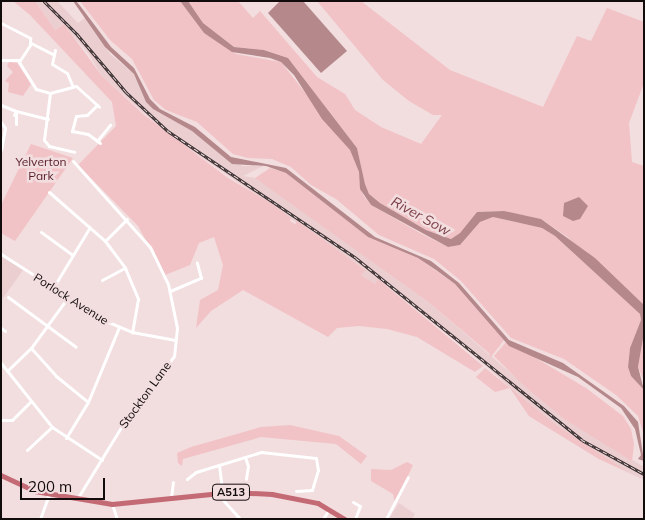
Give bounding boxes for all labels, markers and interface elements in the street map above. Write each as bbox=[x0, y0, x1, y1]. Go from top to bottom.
park label: Yelverton Park bbox=[15, 155, 67, 183]
water label: River Sow bbox=[388, 193, 454, 239]
street label: Porlock Avenue bbox=[31, 270, 111, 328]
street label: Stockton Lane bbox=[116, 359, 174, 431]
scale bar bbox=[22, 468, 108, 500]
text: 200 m bbox=[28, 477, 72, 496]
road number: A513 bbox=[211, 484, 251, 501]

